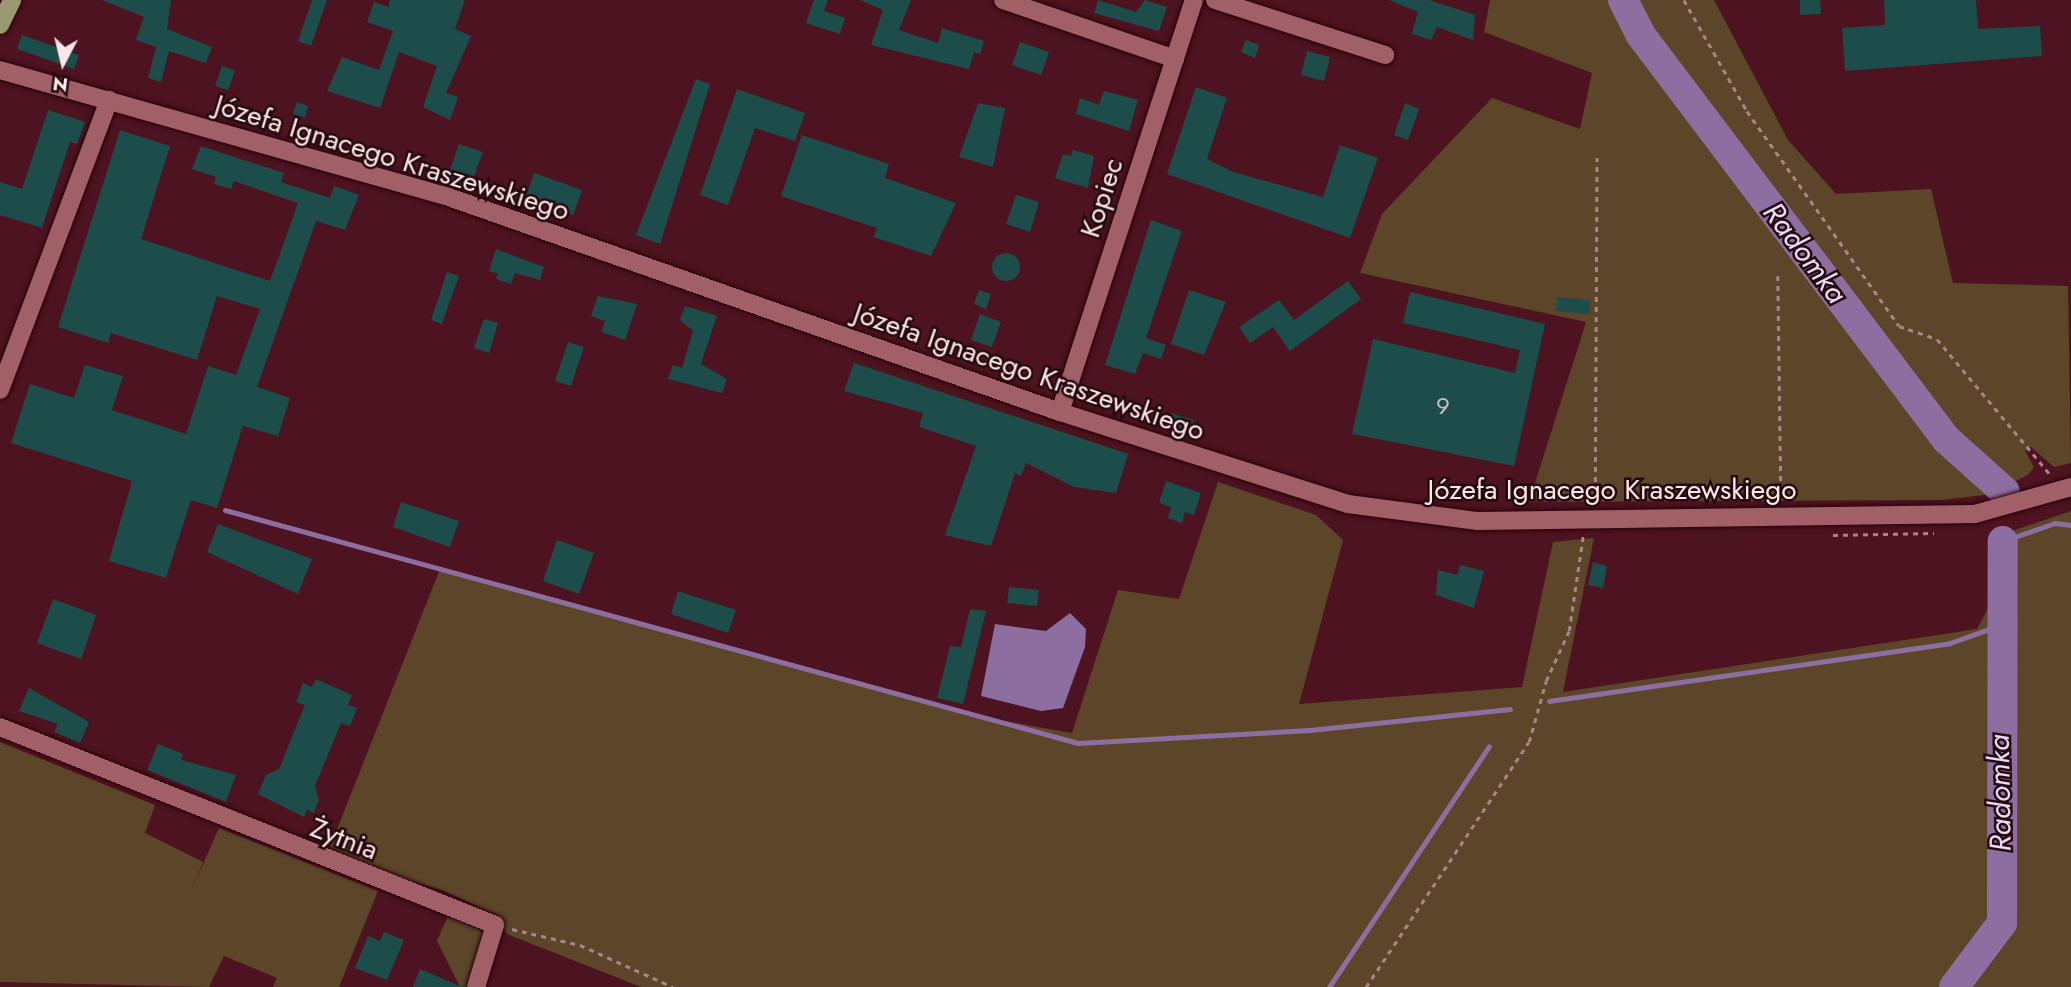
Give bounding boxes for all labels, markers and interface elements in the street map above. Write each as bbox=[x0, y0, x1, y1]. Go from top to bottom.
north arrow bbox=[28, 28, 98, 98]
text: N bbox=[51, 70, 70, 99]
street label: Józefa Ignacego Kraszewskiego bbox=[211, 88, 573, 228]
street label: Kopiec bbox=[1073, 154, 1131, 242]
water label: Radomka bbox=[1755, 195, 1855, 311]
street label: Józefa Ignacego Kraszewskiego bbox=[849, 296, 1209, 448]
house number: 9 bbox=[1436, 392, 1450, 420]
street label: Józefa Ignacego Kraszewskiego bbox=[1427, 473, 1797, 507]
water label: Radomka bbox=[1981, 734, 2019, 852]
street label: Żytnia bbox=[305, 811, 383, 867]

